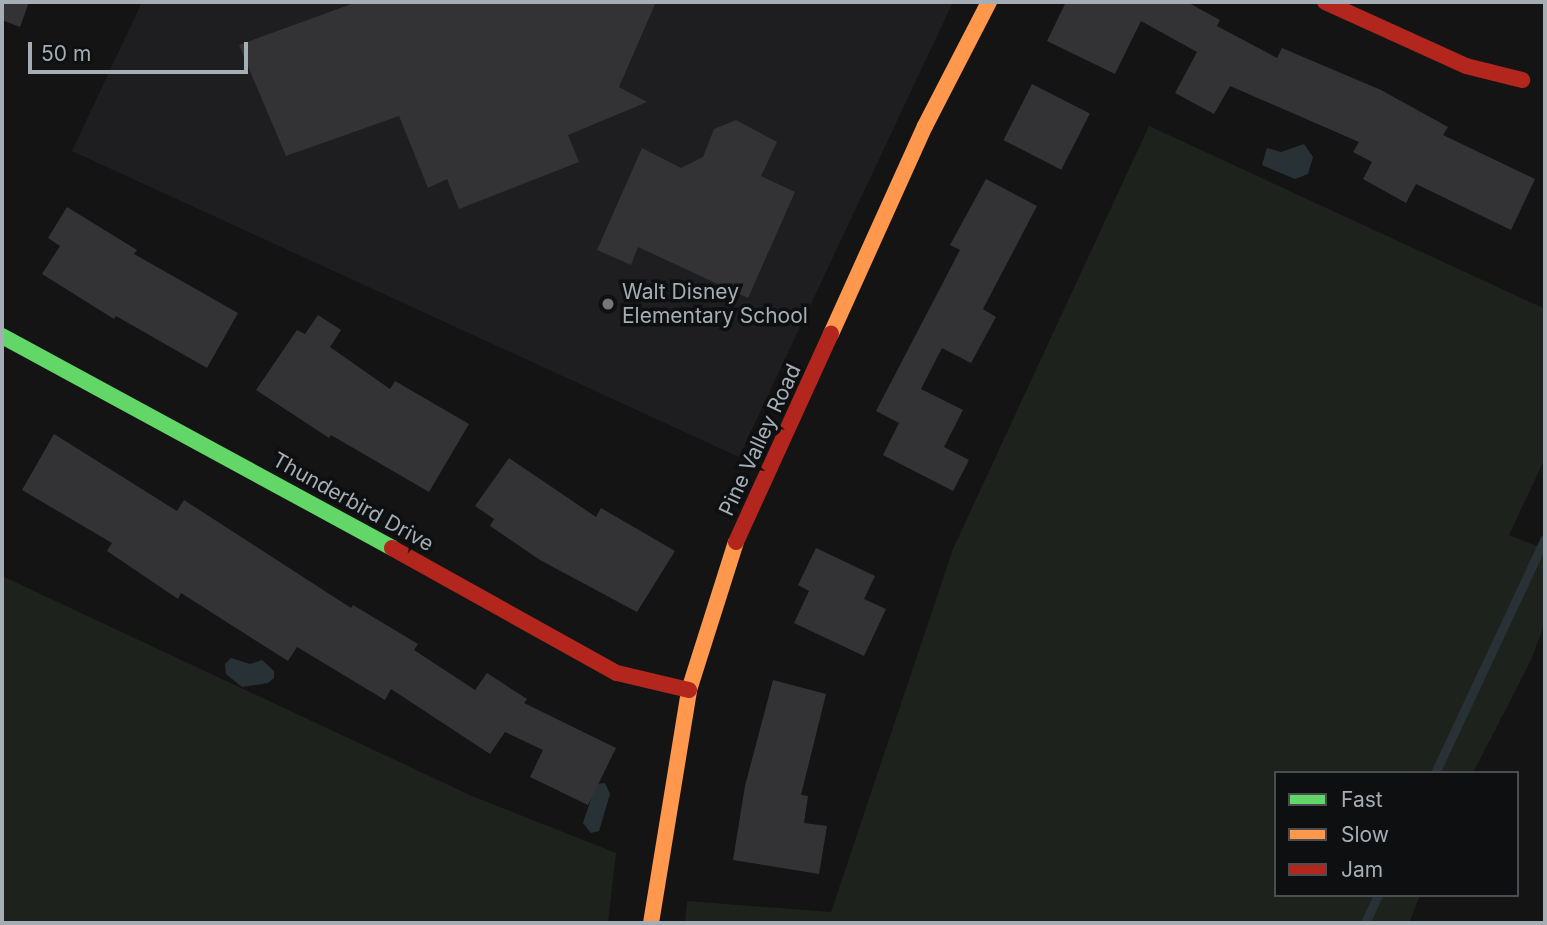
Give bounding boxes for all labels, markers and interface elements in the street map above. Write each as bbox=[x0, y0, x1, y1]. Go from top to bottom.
scale bar bbox=[32, 28, 252, 72]
text: 50 m bbox=[41, 41, 91, 66]
place label: Walt Disney Elementary School bbox=[622, 279, 808, 329]
marker: Walt Disney Elementary School bbox=[600, 296, 616, 312]
street label: Pine Valley Road bbox=[714, 360, 806, 520]
street label: Thunderbird Drive bbox=[268, 447, 438, 557]
legend bbox=[1274, 771, 1519, 897]
text: Fast bbox=[1341, 787, 1383, 812]
text: Slow bbox=[1341, 822, 1389, 847]
text: Jam bbox=[1341, 857, 1383, 882]

